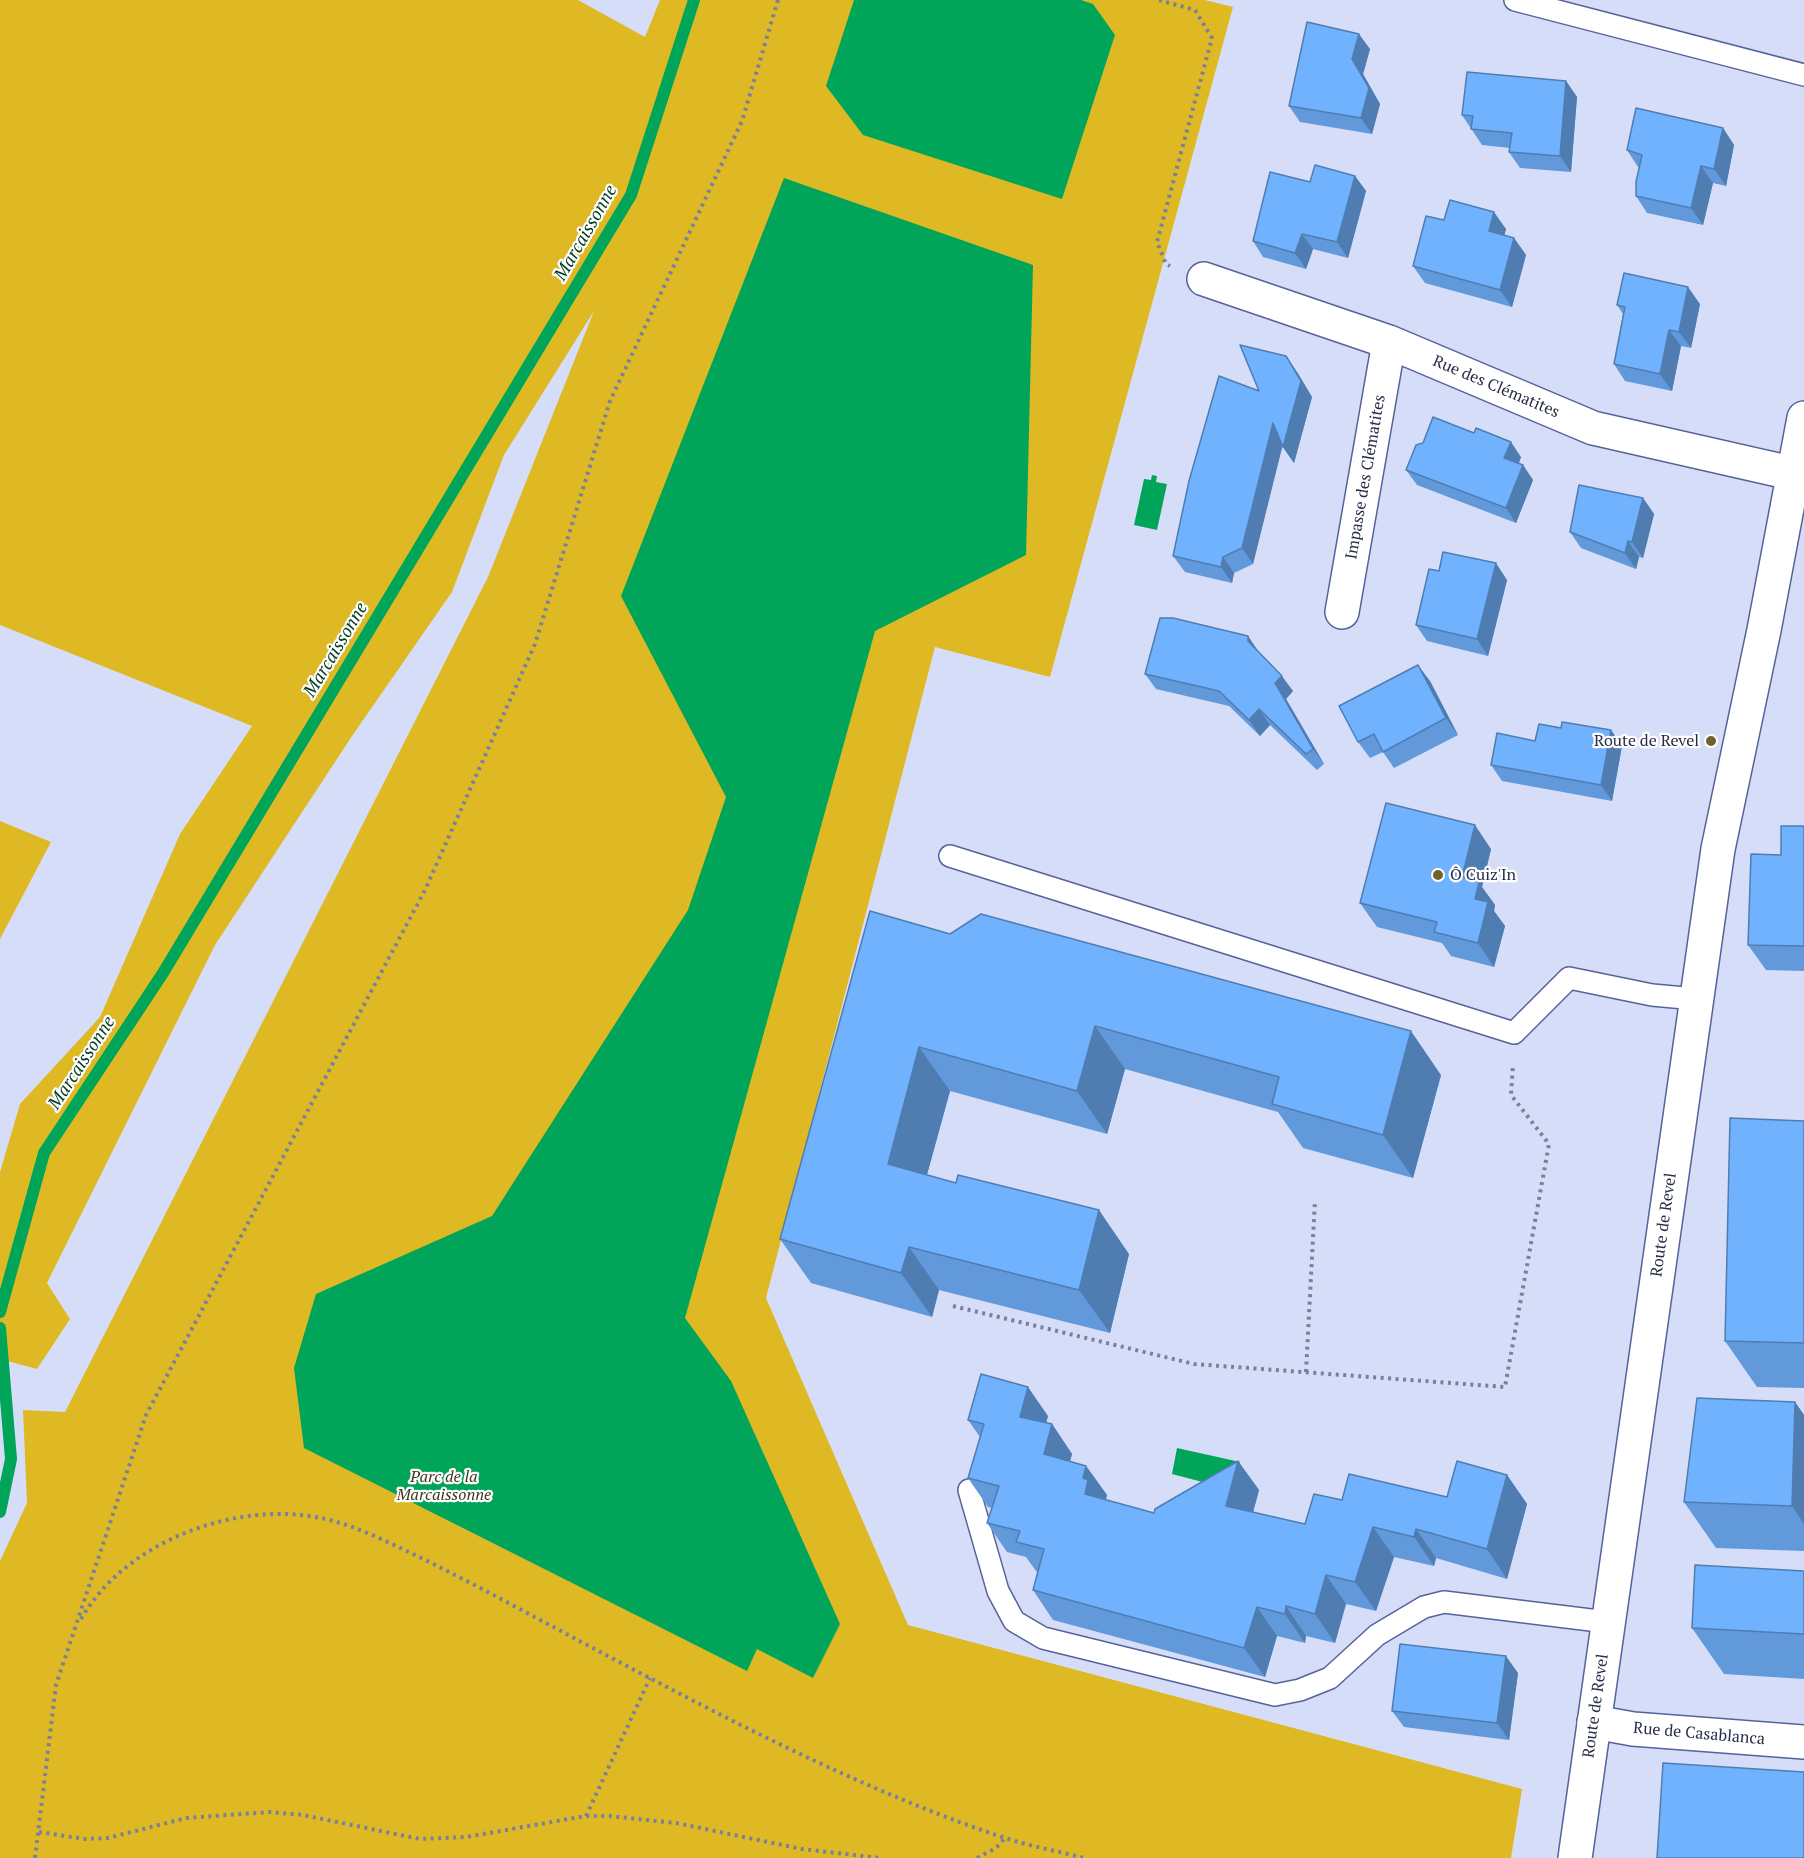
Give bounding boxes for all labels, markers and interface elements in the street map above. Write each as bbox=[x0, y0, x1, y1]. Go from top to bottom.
water label: Marcaissonne bbox=[550, 181, 622, 285]
street label: Rue des Clématites bbox=[1430, 352, 1562, 422]
street label: Impasse des Clématites bbox=[1342, 393, 1390, 561]
water label: Marcaissonne bbox=[299, 599, 373, 701]
place label: Route de Revel bbox=[1594, 731, 1699, 751]
marker: Route de Revel bbox=[1704, 734, 1718, 748]
place label: Ô Cuiz'In bbox=[1450, 865, 1516, 885]
marker: Ô Cuiz'In bbox=[1431, 868, 1445, 882]
water label: Marcaissonne bbox=[44, 1012, 120, 1114]
street label: Route de Revel bbox=[1647, 1172, 1681, 1278]
park label: Parc de la Marcaissonne bbox=[397, 1467, 491, 1505]
street label: Route de Revel bbox=[1579, 1653, 1613, 1759]
street label: Rue de Casablanca bbox=[1632, 1719, 1766, 1749]

